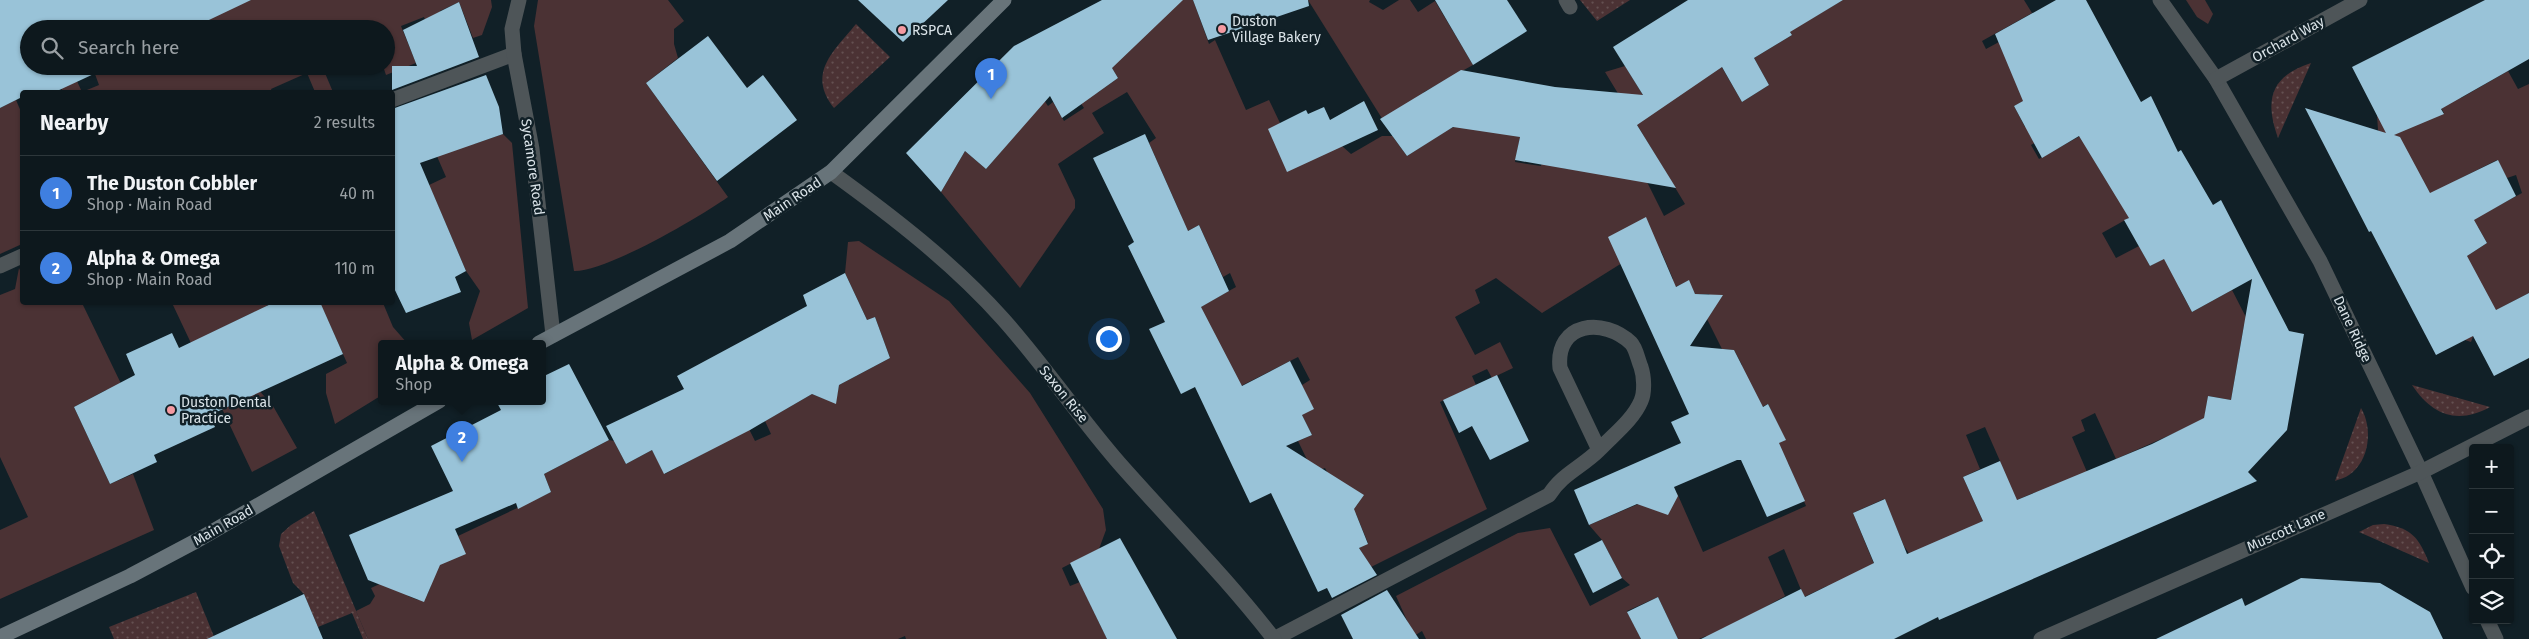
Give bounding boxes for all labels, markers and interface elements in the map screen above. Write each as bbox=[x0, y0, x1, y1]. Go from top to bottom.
place label: Duston Village Bakery bbox=[1232, 13, 1321, 46]
street label: Orchard Way bbox=[2249, 13, 2327, 66]
search box bbox=[20, 20, 395, 75]
place label: RSPCA bbox=[912, 22, 952, 39]
marker: Duston Village Bakery bbox=[1216, 23, 1228, 35]
marker: RSPCA bbox=[896, 24, 908, 36]
icon: search bbox=[38, 34, 66, 62]
text: Search here bbox=[78, 36, 179, 59]
pin: 1 bbox=[975, 58, 1007, 99]
text: Nearby bbox=[40, 110, 108, 136]
text: 2 results bbox=[314, 113, 375, 132]
street label: Sycamore Road bbox=[517, 118, 548, 216]
text: The Duston Cobbler bbox=[87, 172, 257, 195]
street label: Main Road bbox=[760, 174, 825, 225]
text: 1 bbox=[52, 184, 60, 203]
text: 40 m bbox=[340, 184, 375, 203]
text: Shop · Main Road bbox=[87, 195, 212, 214]
text: Alpha & Omega bbox=[87, 247, 220, 270]
text: 2 bbox=[52, 259, 60, 278]
text: 110 m bbox=[334, 259, 375, 278]
text: Shop · Main Road bbox=[87, 270, 212, 289]
street label: Dane Ridge bbox=[2330, 293, 2375, 365]
your location bbox=[1096, 326, 1122, 352]
popup bbox=[378, 340, 546, 405]
text: Alpha & Omega bbox=[395, 352, 529, 375]
street label: Saxon Rise bbox=[1035, 362, 1092, 426]
text: Shop bbox=[395, 375, 432, 394]
place label: Duston Dental Practice bbox=[181, 394, 271, 427]
marker: Duston Dental Practice bbox=[165, 404, 177, 416]
pin: 2 bbox=[446, 421, 478, 462]
map controls bbox=[2469, 444, 2514, 624]
button: + bbox=[2469, 444, 2514, 489]
button: − bbox=[2469, 489, 2514, 534]
street label: Main Road bbox=[190, 501, 256, 549]
street label: Muscott Lane bbox=[2244, 506, 2328, 555]
button: locate bbox=[2469, 534, 2514, 579]
button: layers bbox=[2469, 579, 2514, 624]

